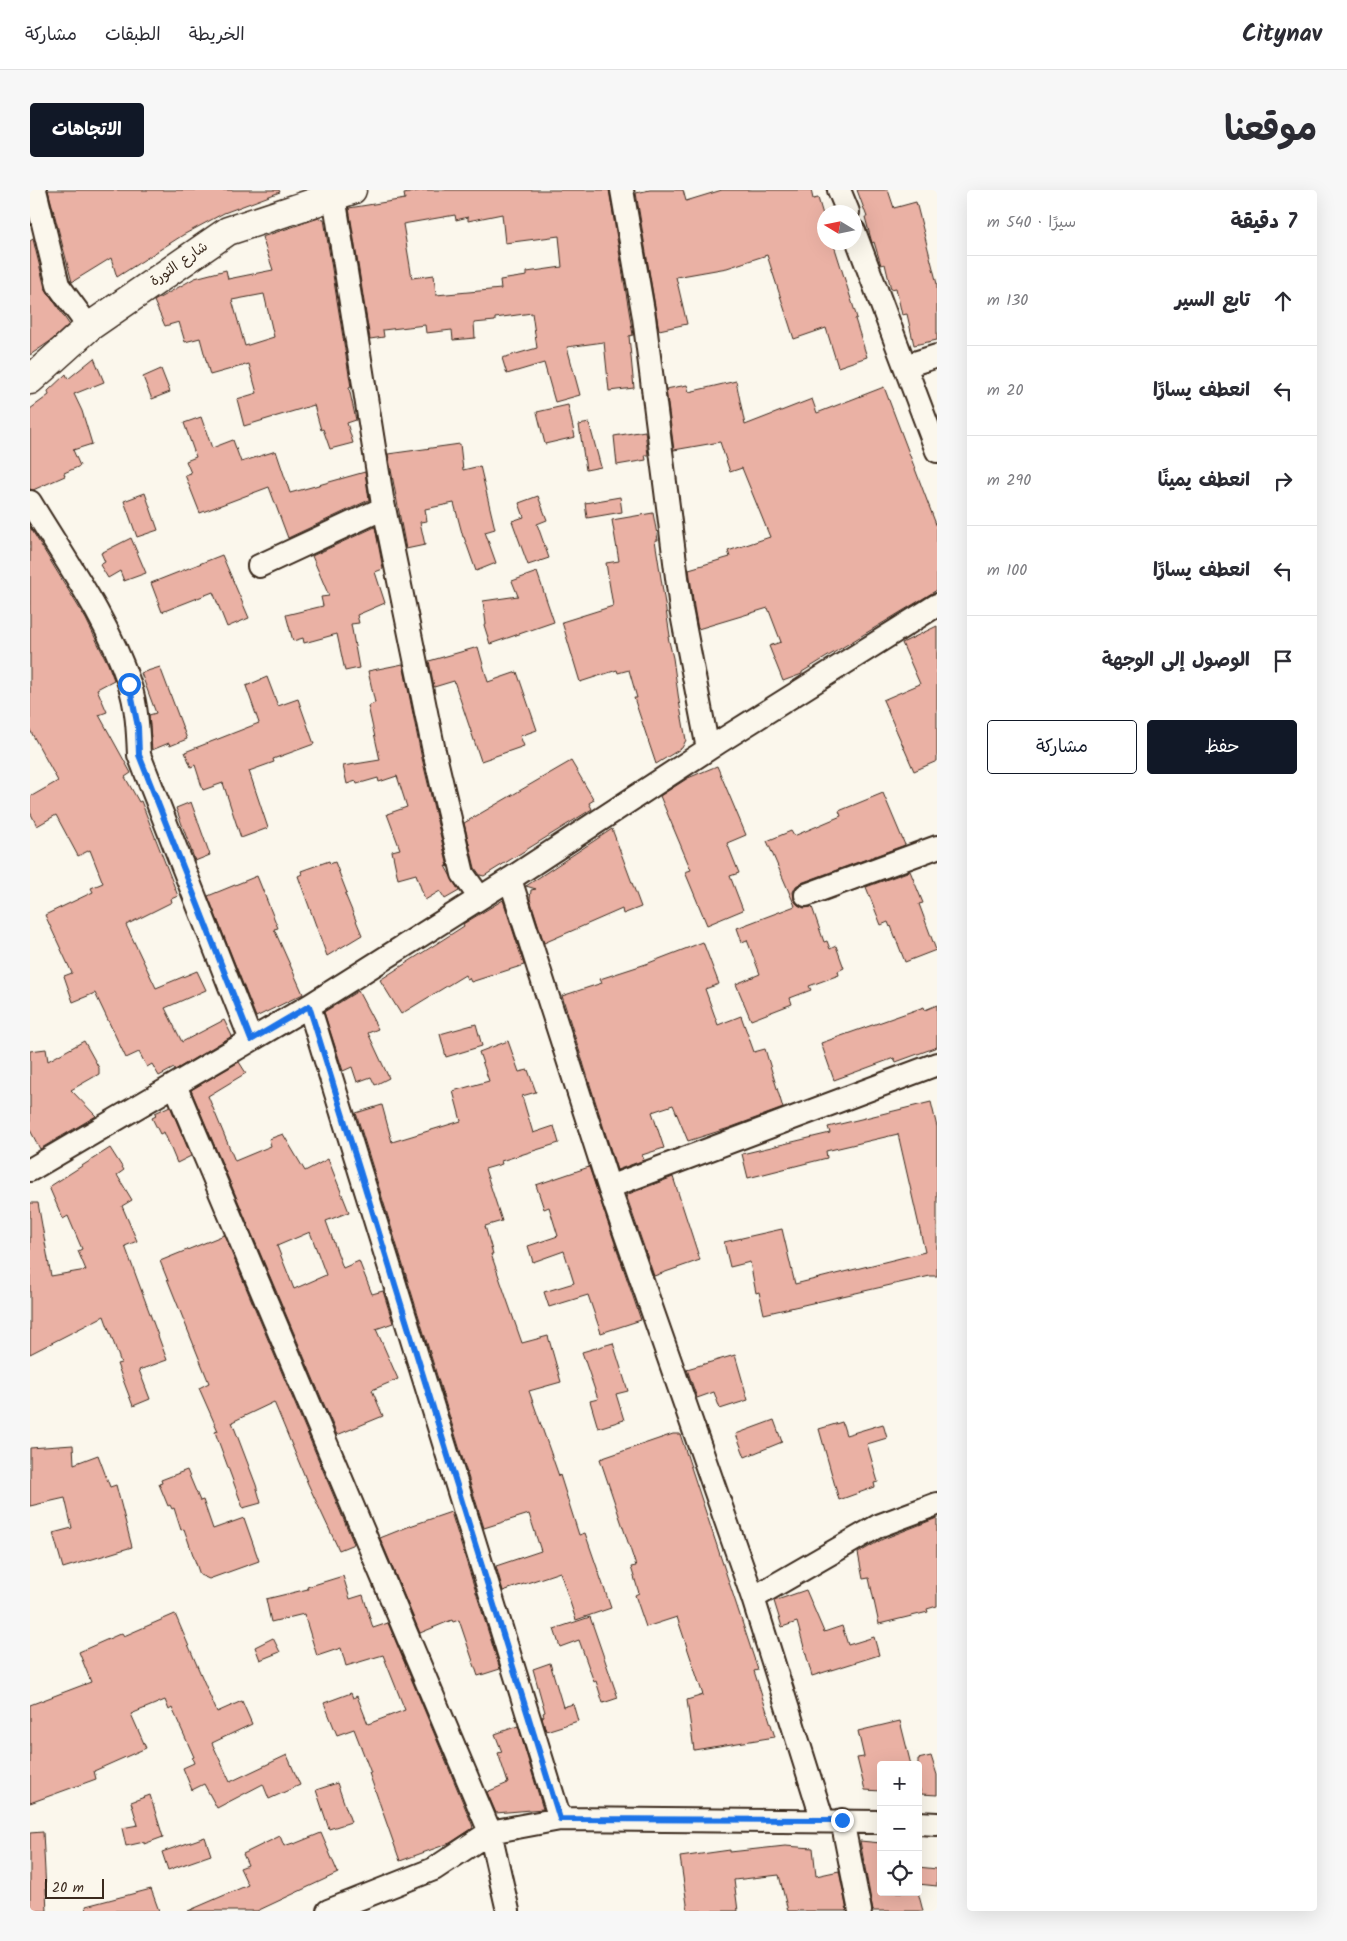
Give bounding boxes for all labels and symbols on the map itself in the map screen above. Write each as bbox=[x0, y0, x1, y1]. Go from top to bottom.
north arrow bbox=[817, 205, 862, 250]
street label: شارع الثورة bbox=[145, 236, 213, 292]
route start bbox=[118, 673, 141, 696]
route end bbox=[831, 1809, 854, 1832]
scale bar bbox=[45, 1876, 104, 1899]

